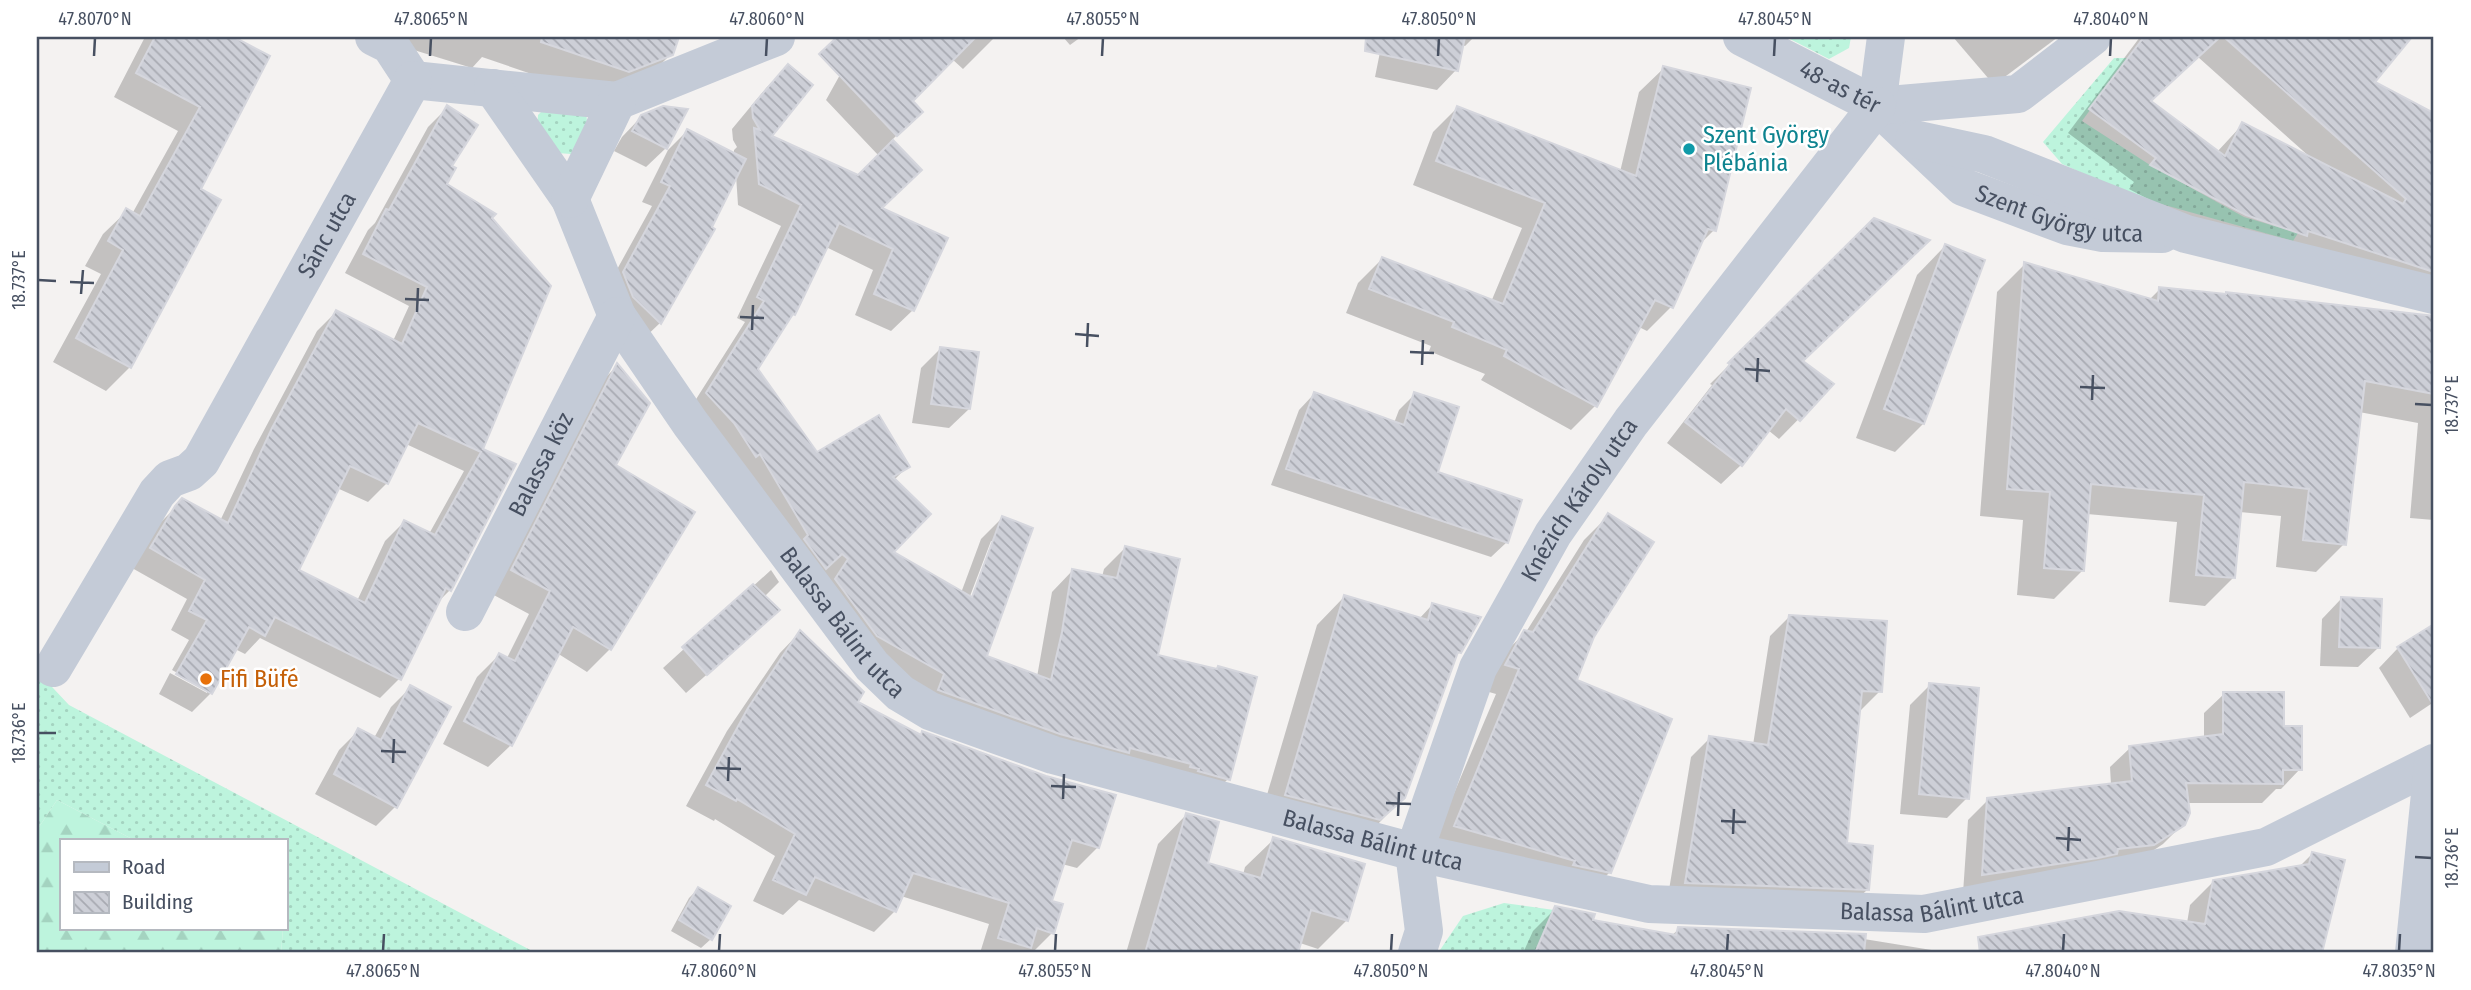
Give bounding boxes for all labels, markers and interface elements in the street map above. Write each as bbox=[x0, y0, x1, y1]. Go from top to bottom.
text: 47.8070°N bbox=[58, 8, 132, 30]
text: 47.8065°N bbox=[394, 8, 468, 30]
text: 47.8060°N bbox=[729, 8, 805, 30]
text: 47.8055°N bbox=[1066, 8, 1140, 30]
text: 47.8050°N bbox=[1402, 8, 1476, 30]
text: 47.8045°N bbox=[1738, 8, 1812, 30]
text: 47.8040°N bbox=[2073, 8, 2149, 30]
street label: 48-as tér bbox=[1795, 55, 1886, 120]
place label: Szent György Plébánia bbox=[1703, 121, 1829, 177]
marker: Szent György Plébánia bbox=[1681, 141, 1697, 157]
street label: Szent György utca bbox=[1972, 179, 2144, 248]
street label: Sánc utca bbox=[292, 187, 362, 283]
text: 18.737°E bbox=[8, 250, 30, 310]
text: 18.737°E bbox=[2441, 375, 2463, 435]
street label: Balassa köz bbox=[503, 408, 579, 521]
street label: Knézich Károly utca bbox=[1515, 413, 1643, 586]
street label: Balassa Bálint utca bbox=[774, 542, 911, 704]
place label: Fifi Büfé bbox=[220, 665, 299, 693]
marker: Fifi Büfé bbox=[198, 671, 214, 687]
text: 18.736°E bbox=[8, 703, 30, 763]
street label: Balassa Bálint utca bbox=[1280, 803, 1466, 876]
text: 18.736°E bbox=[2441, 828, 2463, 888]
legend bbox=[60, 839, 287, 930]
text: Road bbox=[122, 854, 166, 880]
street label: Balassa Bálint utca bbox=[1839, 881, 2026, 929]
text: Building bbox=[122, 889, 193, 915]
text: 47.8065°N bbox=[346, 960, 420, 982]
text: 47.8060°N bbox=[681, 960, 757, 982]
text: 47.8055°N bbox=[1018, 960, 1092, 982]
text: 47.8050°N bbox=[1354, 960, 1428, 982]
text: 47.8045°N bbox=[1690, 960, 1764, 982]
text: 47.8040°N bbox=[2025, 960, 2101, 982]
text: 47.8035°N bbox=[2362, 960, 2436, 982]

